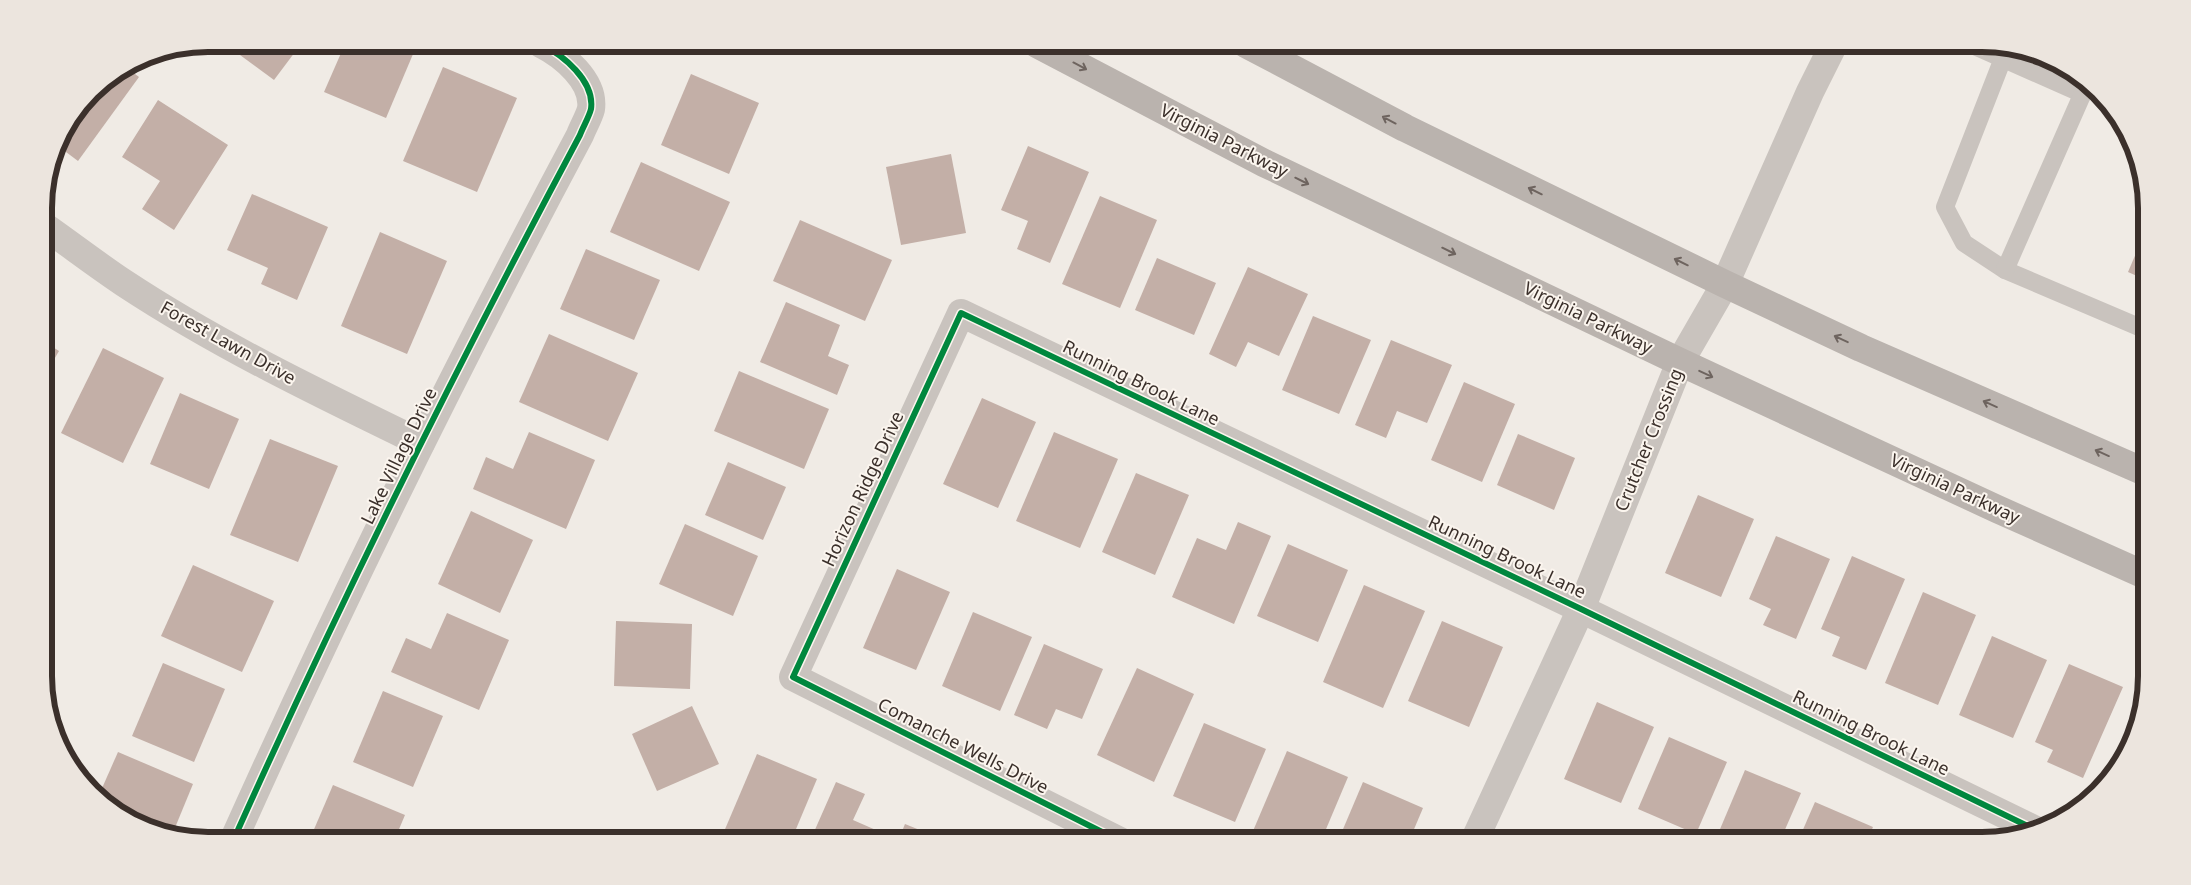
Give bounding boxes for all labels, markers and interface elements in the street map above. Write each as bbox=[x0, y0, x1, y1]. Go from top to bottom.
one-way arrow bbox=[1073, 61, 1088, 71]
street label: Virginia Parkway bbox=[1156, 98, 1293, 183]
one-way arrow bbox=[1382, 115, 1397, 124]
one-way arrow bbox=[1294, 177, 1309, 186]
one-way arrow bbox=[1528, 186, 1543, 195]
one-way arrow bbox=[1441, 247, 1456, 256]
one-way arrow bbox=[1674, 257, 1689, 266]
street label: Virginia Parkway bbox=[1520, 276, 1658, 359]
street label: Forest Lawn Drive bbox=[157, 295, 300, 389]
one-way arrow bbox=[1834, 333, 1849, 343]
street label: Running Brook Lane bbox=[1059, 334, 1224, 431]
street label: Crutcher Crossing bbox=[1608, 365, 1688, 515]
one-way arrow bbox=[1698, 369, 1713, 379]
street label: Lake Village Drive bbox=[355, 383, 442, 528]
one-way arrow bbox=[1983, 399, 1998, 409]
street label: Horizon Ridge Drive bbox=[816, 407, 909, 570]
street label: Virginia Parkway bbox=[1887, 448, 2025, 529]
one-way arrow bbox=[2095, 448, 2110, 458]
street label: Running Brook Lane bbox=[1425, 509, 1590, 603]
street label: Running Brook Lane bbox=[1789, 684, 1954, 781]
street label: Comanche Wells Drive bbox=[874, 692, 1053, 799]

